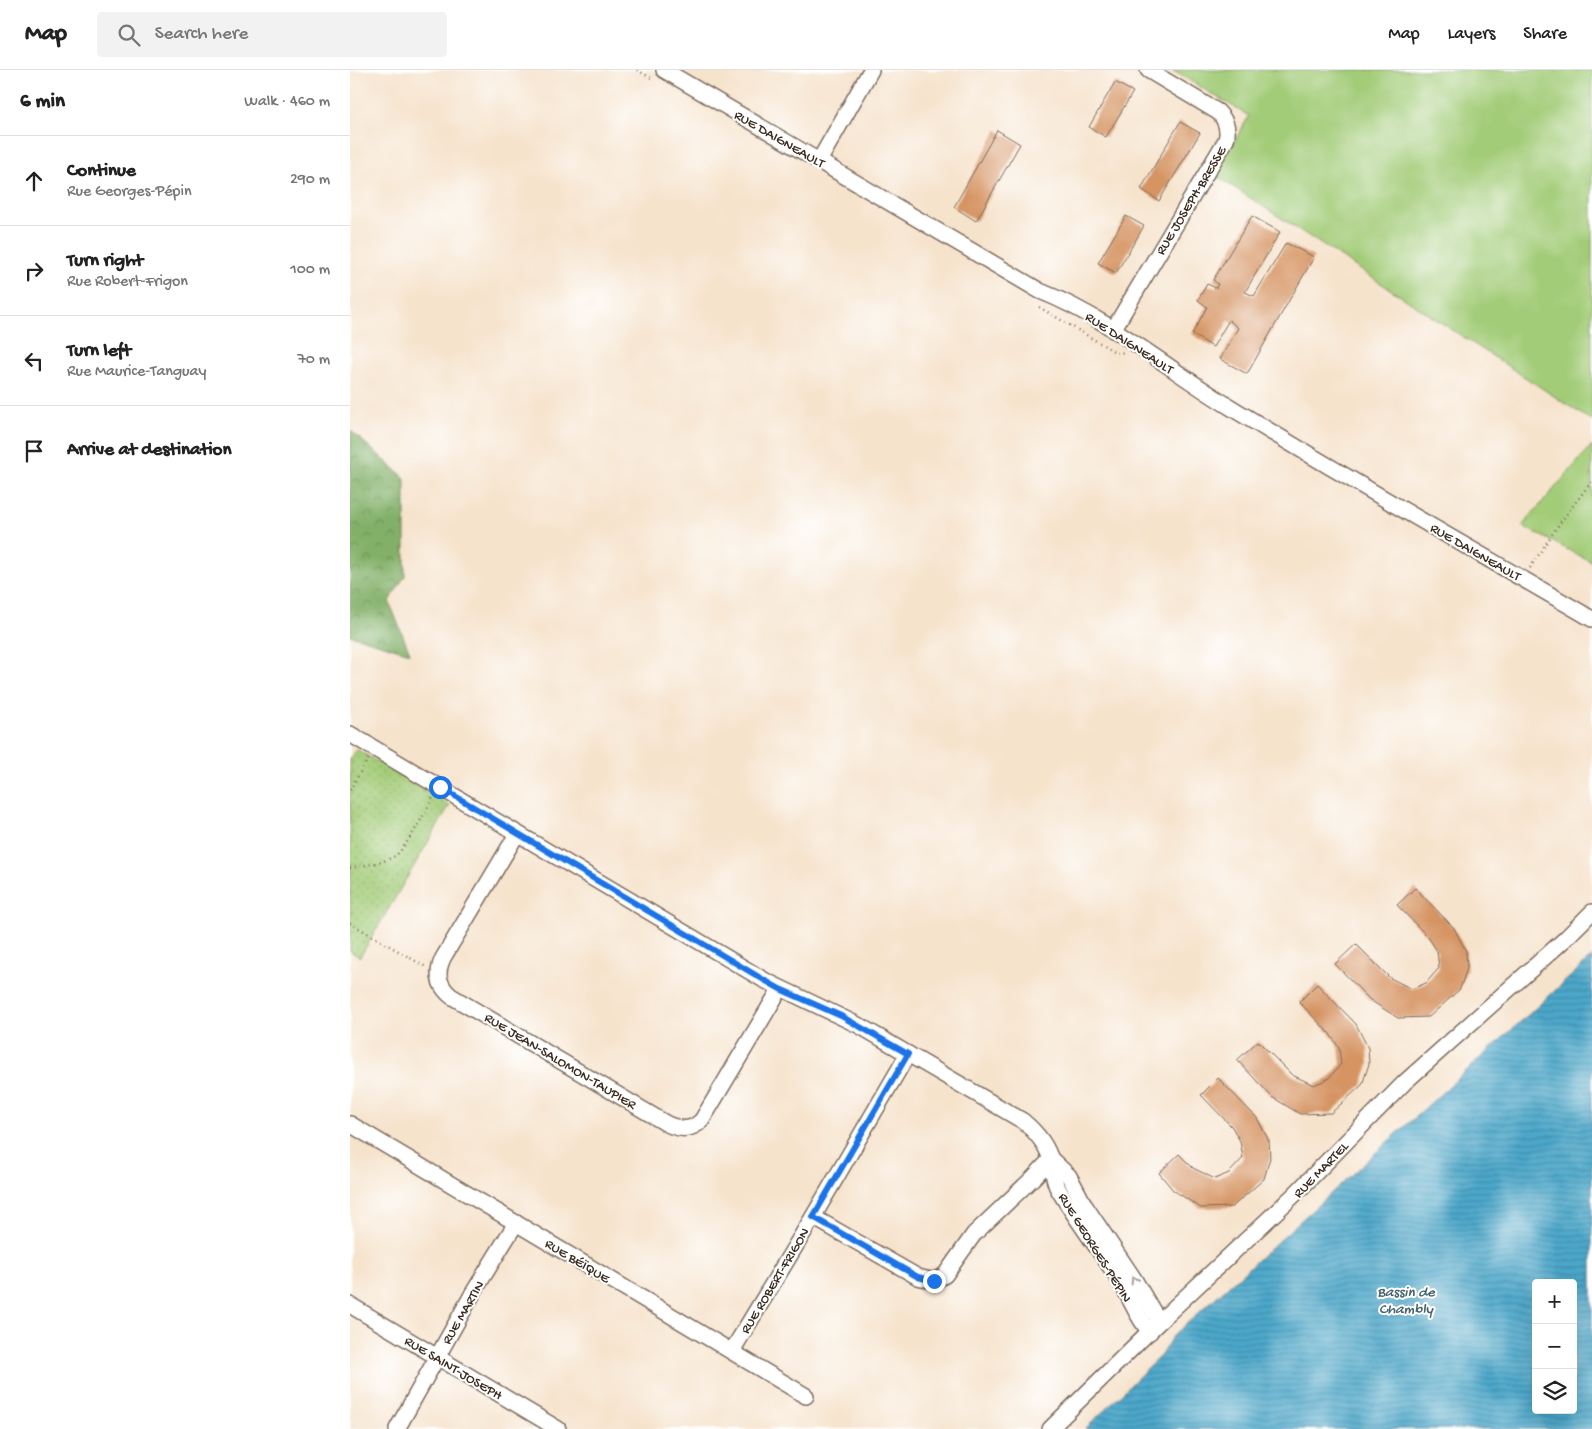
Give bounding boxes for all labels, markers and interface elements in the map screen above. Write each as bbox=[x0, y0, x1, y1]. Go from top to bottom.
search box bbox=[97, 12, 447, 57]
text: Map bbox=[25, 20, 67, 49]
icon: search bbox=[115, 21, 143, 49]
text: Search here bbox=[155, 23, 248, 46]
text: Map bbox=[1388, 24, 1420, 45]
text: Layers bbox=[1448, 24, 1495, 45]
text: Share bbox=[1523, 24, 1567, 45]
text: 6 min bbox=[20, 90, 65, 115]
text: Walk · 460 m bbox=[244, 93, 330, 112]
street label: RUE DAIGNEAULT bbox=[730, 107, 828, 173]
street label: RUE JOSEPH-BRESSE bbox=[1153, 143, 1232, 259]
text: Continue bbox=[67, 160, 136, 183]
icon: ahead bbox=[20, 167, 48, 195]
text: 290 m bbox=[290, 171, 330, 190]
text: Rue Georges-Pépin bbox=[67, 183, 192, 202]
text: Turn right bbox=[67, 250, 143, 273]
icon: right bbox=[20, 257, 48, 285]
text: 100 m bbox=[290, 261, 330, 280]
text: Rue Robert-Frigon bbox=[67, 273, 188, 292]
street label: RUE DAIGNEAULT bbox=[1081, 309, 1176, 379]
text: Turn left bbox=[67, 340, 131, 363]
icon: left bbox=[20, 347, 48, 375]
text: 70 m bbox=[297, 351, 330, 370]
text: Rue Maurice-Tanguay bbox=[67, 363, 206, 382]
icon: arrive bbox=[20, 437, 48, 465]
text: Arrive at destination bbox=[67, 439, 231, 462]
street label: RUE DAIGNEAULT bbox=[1426, 520, 1524, 586]
route start bbox=[429, 776, 452, 799]
street label: RUE JEAN-SALOMON-TAUPIER bbox=[481, 1010, 639, 1115]
street label: RUE MARTEL bbox=[1291, 1138, 1354, 1203]
street label: RUE GEORGES-PÉPIN bbox=[1053, 1190, 1134, 1306]
street label: RUE ROBERT-FRIGON bbox=[738, 1225, 814, 1337]
street label: RUE BÉÏQUE bbox=[541, 1236, 613, 1289]
route end bbox=[923, 1270, 946, 1293]
one-way arrow bbox=[1131, 1276, 1141, 1285]
street label: RUE MARTIN bbox=[439, 1278, 489, 1348]
map controls bbox=[1532, 1279, 1577, 1414]
button: + bbox=[1532, 1279, 1577, 1324]
water label: Bassin de Chambly bbox=[1377, 1284, 1436, 1319]
button: − bbox=[1532, 1324, 1577, 1369]
street label: RUE SAINT-JOSEPH bbox=[401, 1333, 506, 1406]
button: layers bbox=[1532, 1369, 1577, 1414]

